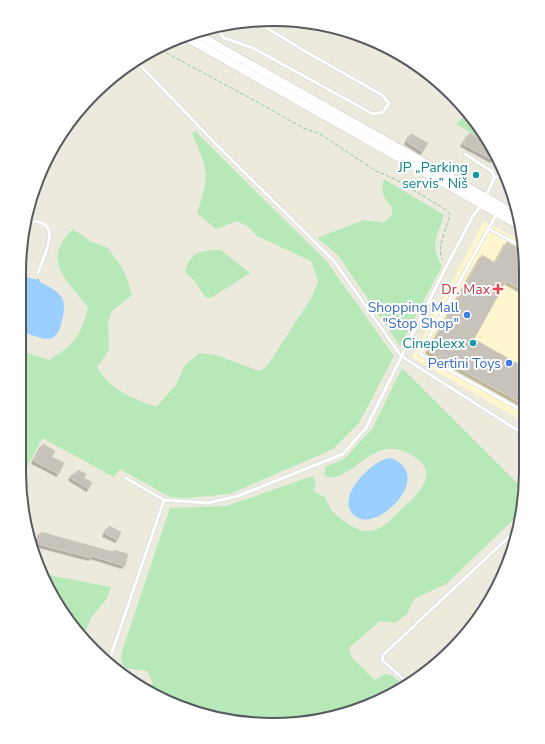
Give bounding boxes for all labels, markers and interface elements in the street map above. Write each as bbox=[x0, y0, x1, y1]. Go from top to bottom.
place label: JP „Parking servis” Niš bbox=[397, 158, 468, 193]
marker: JP „Parking servis” Niš bbox=[471, 170, 481, 180]
place label: Dr. Max bbox=[441, 280, 491, 299]
marker: Dr. Max bbox=[493, 284, 503, 294]
place label: Shopping Mall "Stop Shop" bbox=[368, 298, 460, 333]
marker: Shopping Mall "Stop Shop" bbox=[462, 310, 472, 320]
place label: Cineplexx bbox=[403, 334, 466, 353]
marker: Cineplexx bbox=[468, 338, 478, 348]
place label: Pertini Toys bbox=[428, 354, 501, 373]
marker: Pertini Toys bbox=[504, 358, 514, 368]

